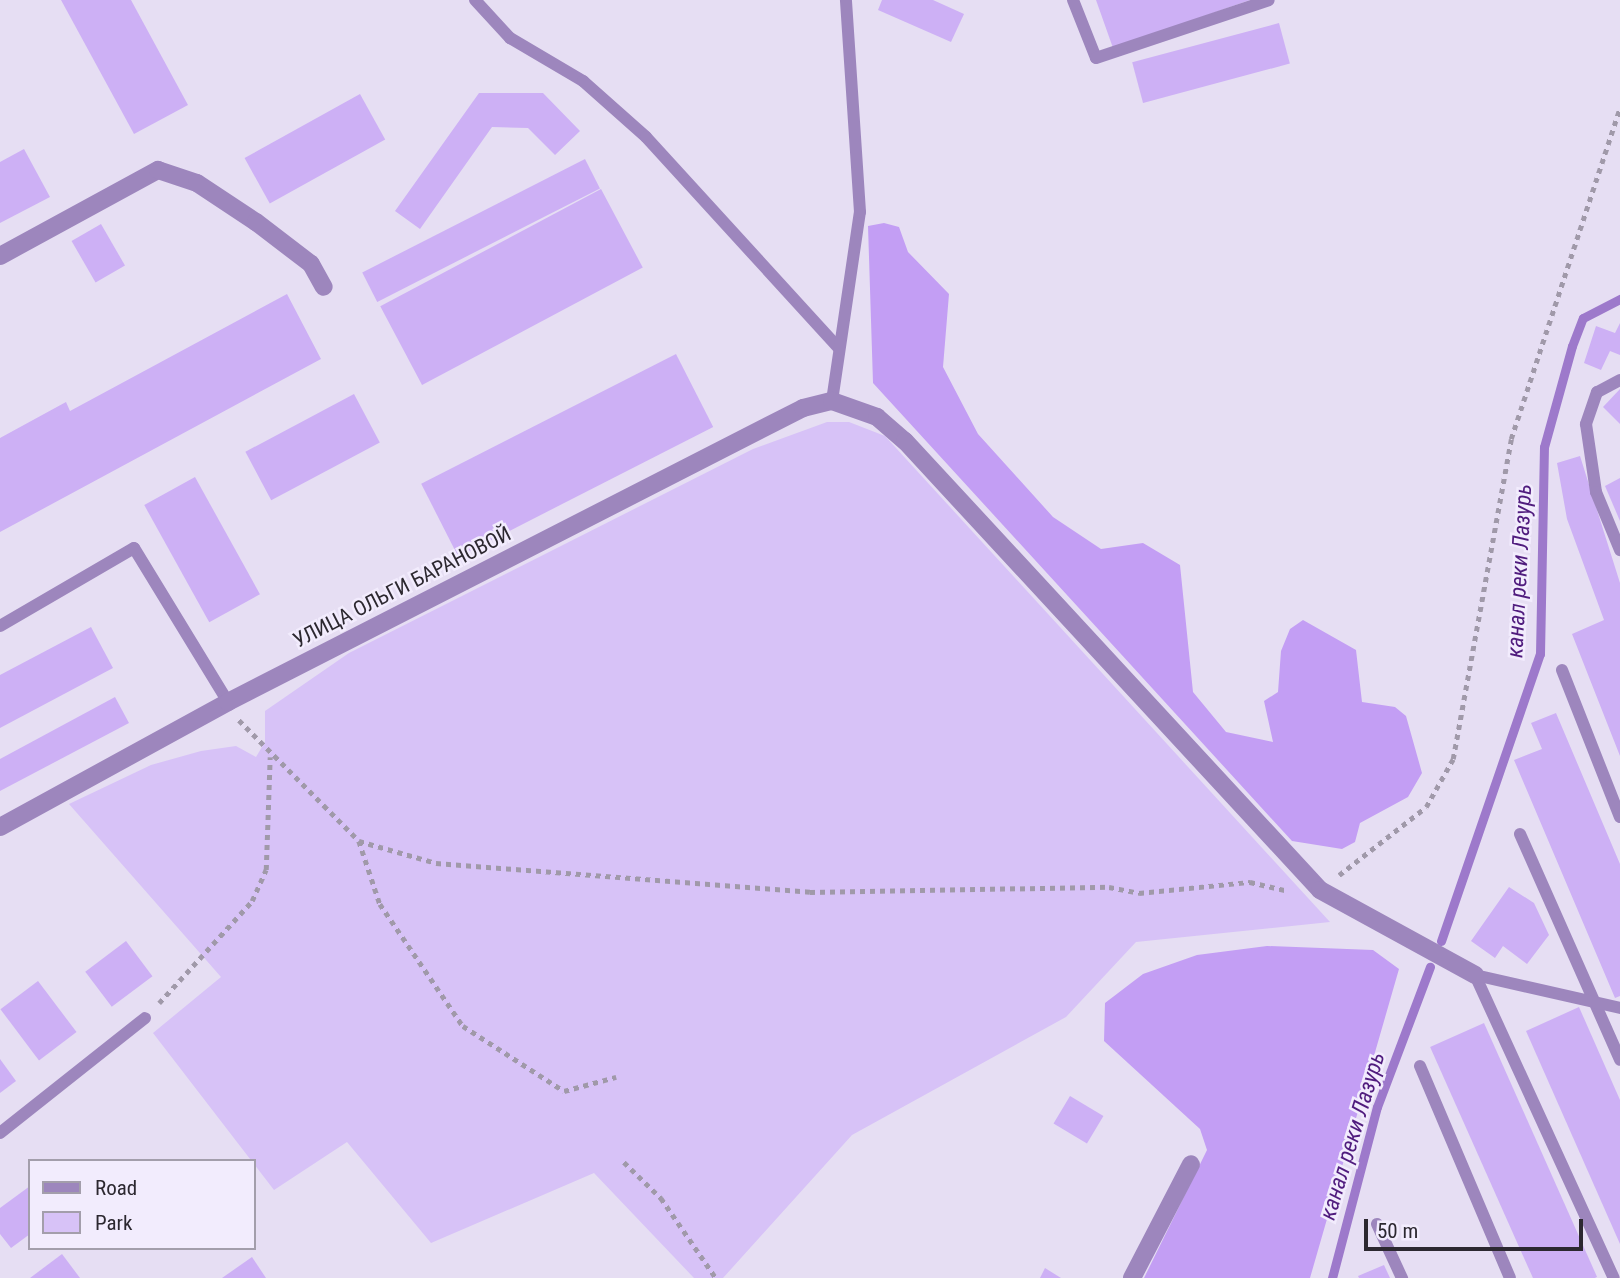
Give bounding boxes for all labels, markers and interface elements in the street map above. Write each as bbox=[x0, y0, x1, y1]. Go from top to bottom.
water label: канал реки Лазурь bbox=[1502, 483, 1538, 659]
street label: УЛИЦА ОЛЬГИ БАРАНОВОЙ bbox=[289, 521, 515, 653]
water label: канал реки Лазурь bbox=[1314, 1049, 1392, 1223]
legend bbox=[28, 1159, 256, 1250]
text: Road bbox=[95, 1176, 137, 1200]
scale bar bbox=[1368, 1204, 1587, 1248]
text: Park bbox=[95, 1211, 132, 1235]
text: 50 m bbox=[1377, 1219, 1418, 1243]

